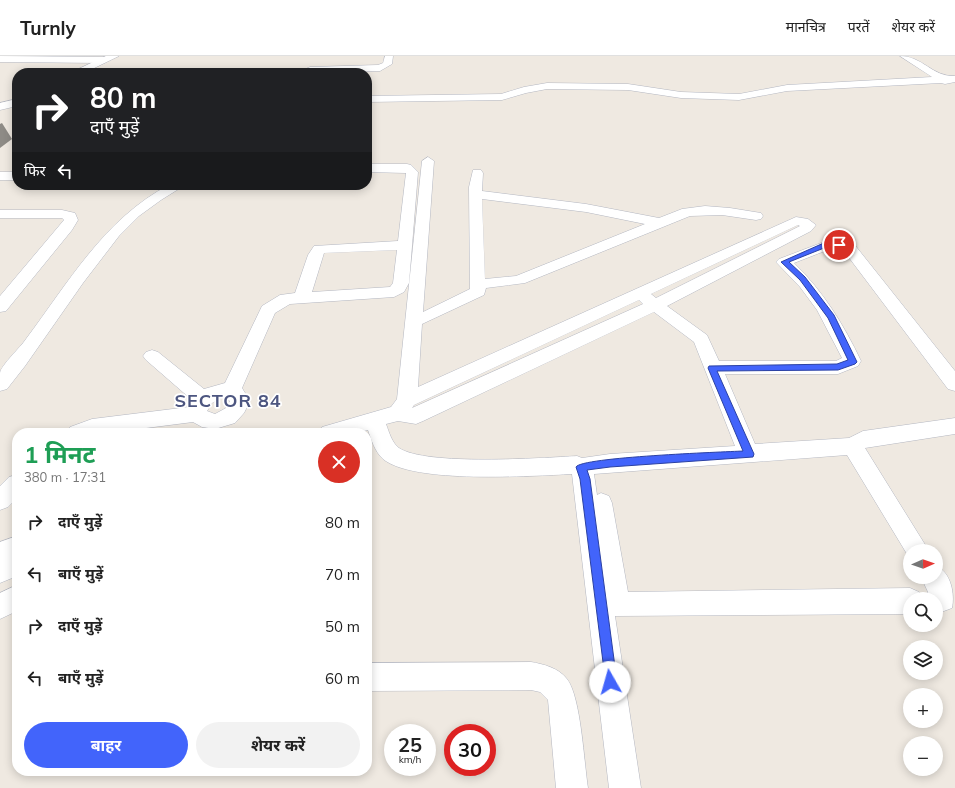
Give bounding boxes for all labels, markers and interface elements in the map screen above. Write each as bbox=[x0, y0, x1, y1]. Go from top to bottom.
text: Turnly bbox=[20, 16, 76, 40]
text: मानचित्र bbox=[786, 18, 826, 36]
text: परतें bbox=[848, 18, 870, 36]
text: शेयर करें bbox=[892, 18, 935, 36]
text: 80 m bbox=[90, 80, 156, 115]
icon: right bbox=[24, 84, 76, 136]
text: दाएँ मुड़ें bbox=[90, 115, 139, 138]
icon: left bbox=[54, 160, 76, 182]
text: फिर bbox=[24, 161, 46, 180]
pin bbox=[822, 228, 856, 262]
icon: arrive bbox=[828, 234, 850, 256]
district label: SECTOR 84 bbox=[174, 389, 282, 412]
text: 1 मिनट bbox=[24, 439, 95, 469]
button: close bbox=[318, 441, 360, 483]
text: 380 m · 17:31 bbox=[24, 469, 106, 485]
icon: right bbox=[24, 511, 46, 533]
text: दाएँ मुड़ें bbox=[58, 512, 102, 531]
text: 80 m bbox=[325, 513, 360, 532]
north arrow bbox=[903, 544, 943, 584]
map controls bbox=[903, 544, 943, 776]
icon: left bbox=[24, 563, 46, 585]
text: बाएँ मुड़ें bbox=[58, 564, 103, 583]
text: 70 m bbox=[325, 565, 360, 584]
button: search bbox=[903, 592, 943, 632]
icon: right bbox=[24, 615, 46, 637]
text: दाएँ मुड़ें bbox=[58, 616, 102, 635]
text: 50 m bbox=[325, 617, 360, 636]
button: layers bbox=[903, 640, 943, 680]
position arrow bbox=[589, 661, 631, 703]
icon: left bbox=[24, 667, 46, 689]
text: बाएँ मुड़ें bbox=[58, 668, 103, 687]
text: 60 m bbox=[325, 669, 360, 688]
button: + bbox=[903, 688, 943, 728]
button: बाहर bbox=[24, 722, 188, 768]
button: शेयर करें bbox=[196, 722, 360, 768]
speed limit sign: 30 bbox=[444, 724, 496, 776]
text: 25 bbox=[398, 732, 422, 757]
button: − bbox=[903, 736, 943, 776]
text: km/h bbox=[399, 753, 421, 766]

